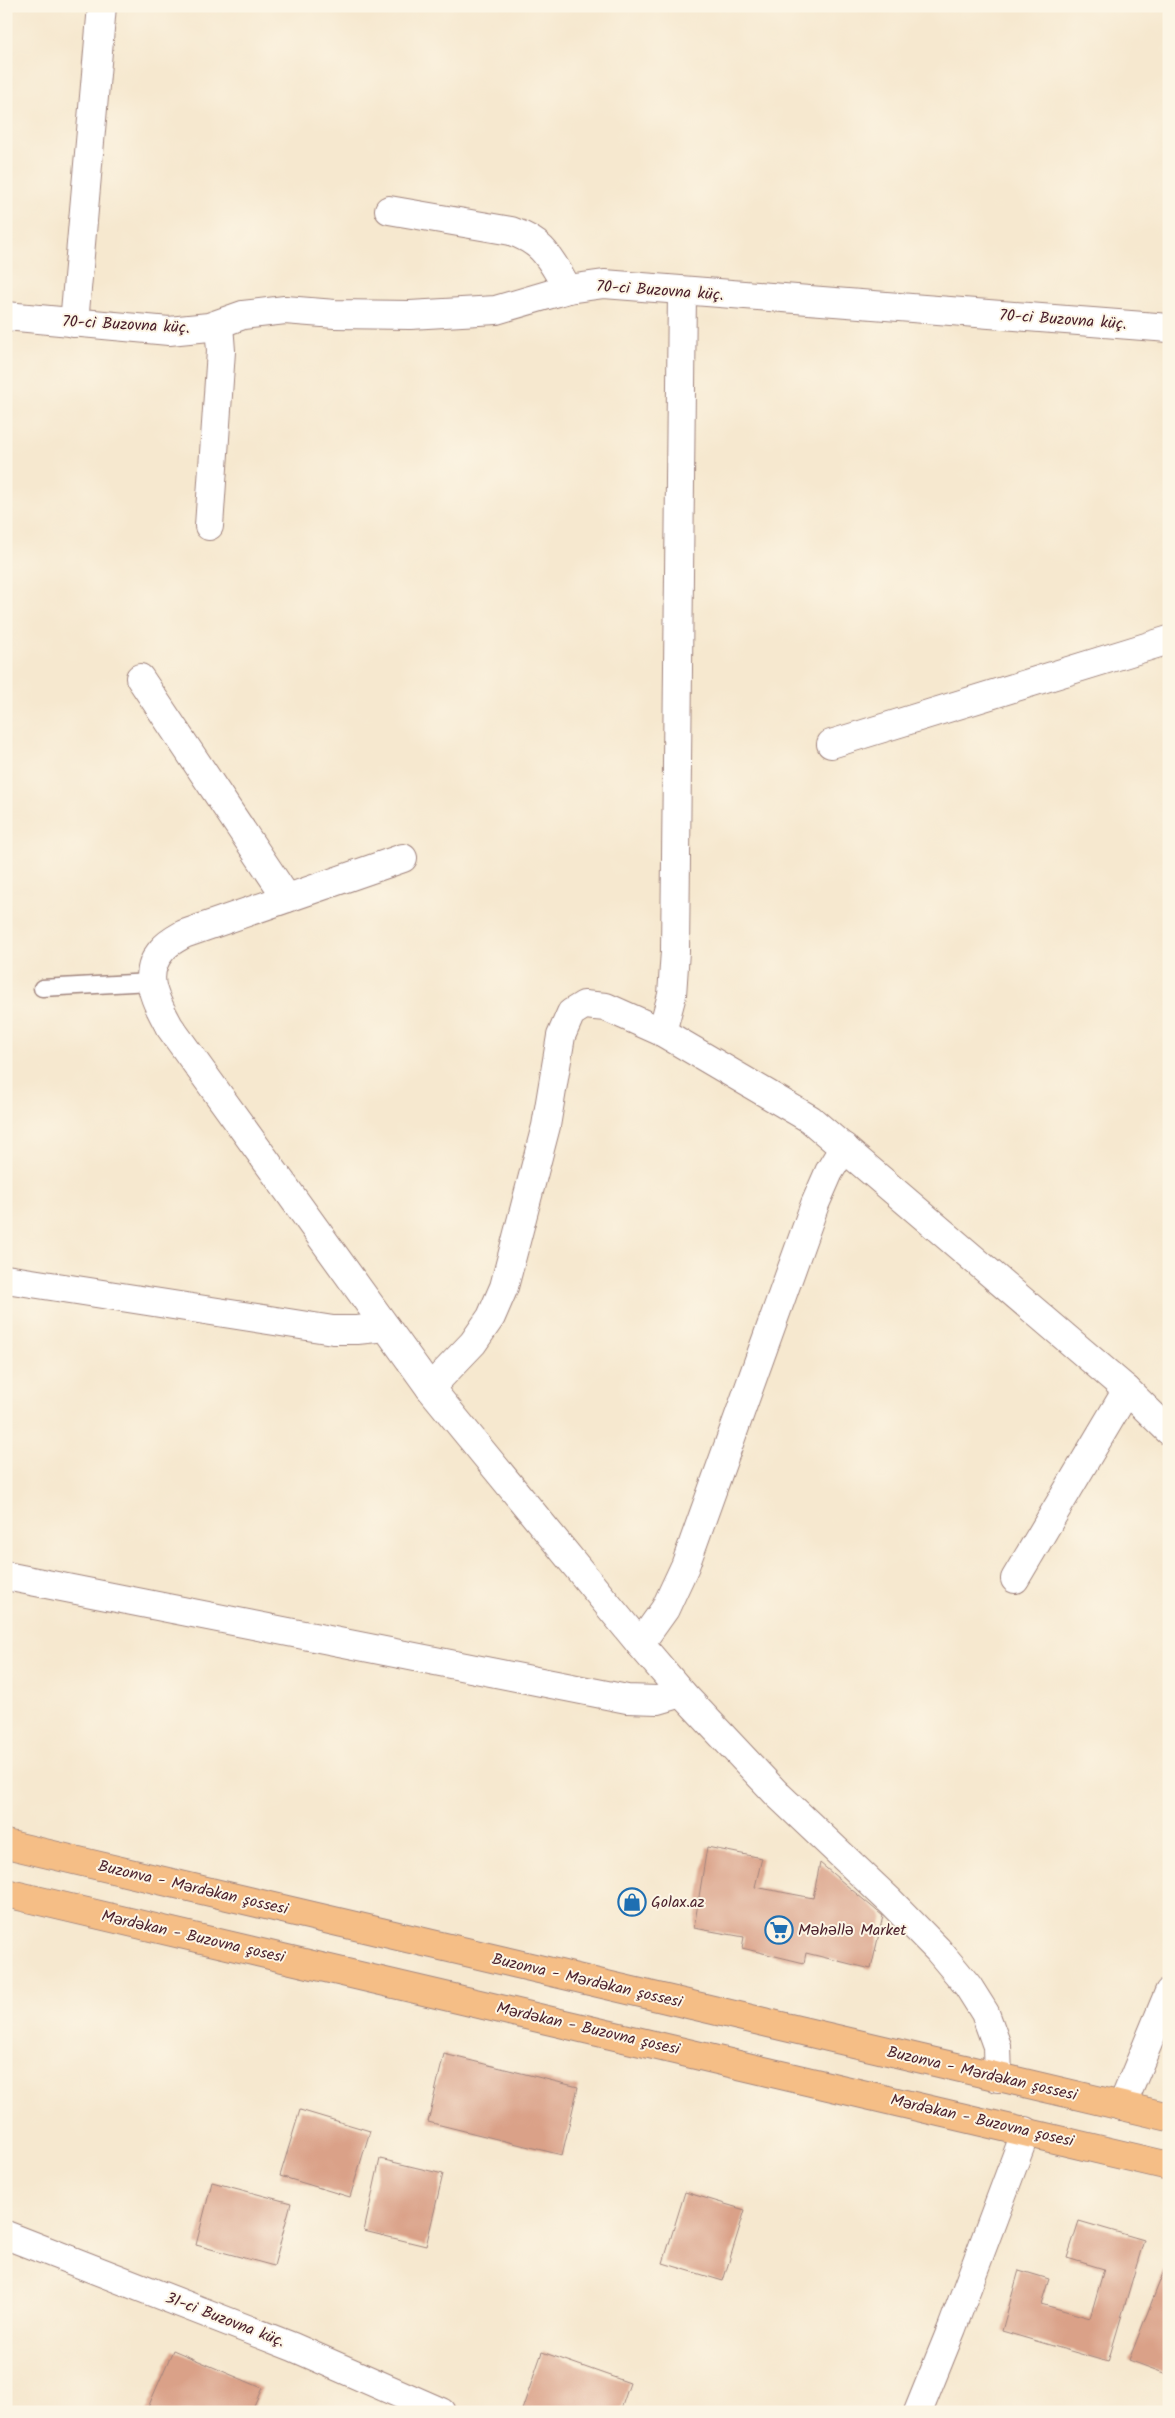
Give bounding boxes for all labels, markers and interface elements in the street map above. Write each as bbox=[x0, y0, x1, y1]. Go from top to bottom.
street label: 70-ci Buzovna küç. bbox=[596, 274, 724, 308]
street label: 70-ci Buzovna küç. bbox=[999, 303, 1127, 337]
street label: 70-ci Buzovna küç. bbox=[62, 309, 190, 341]
street label: Buzonva - Mərdəkan şossesi bbox=[96, 1854, 292, 1922]
shop icon: Golax.az bbox=[617, 1887, 647, 1917]
place label: Golax.az bbox=[651, 1890, 705, 1915]
street label: Mərdəkan - Buzovna şosesi bbox=[99, 1904, 288, 1971]
supermarket icon: Məhəllə Market bbox=[764, 1915, 794, 1945]
place label: Məhəllə Market bbox=[798, 1918, 907, 1943]
street label: Buzonva - Mərdəkan şossesi bbox=[490, 1947, 686, 2015]
street label: Mərdəkan - Buzovna şosesi bbox=[494, 1996, 683, 2063]
street label: Buzonva - Mərdəkan şossesi bbox=[885, 2040, 1081, 2108]
street label: Mərdəkan - Buzovna şosesi bbox=[888, 2088, 1077, 2155]
street label: 31-ci Buzovna küç. bbox=[162, 2286, 288, 2354]

